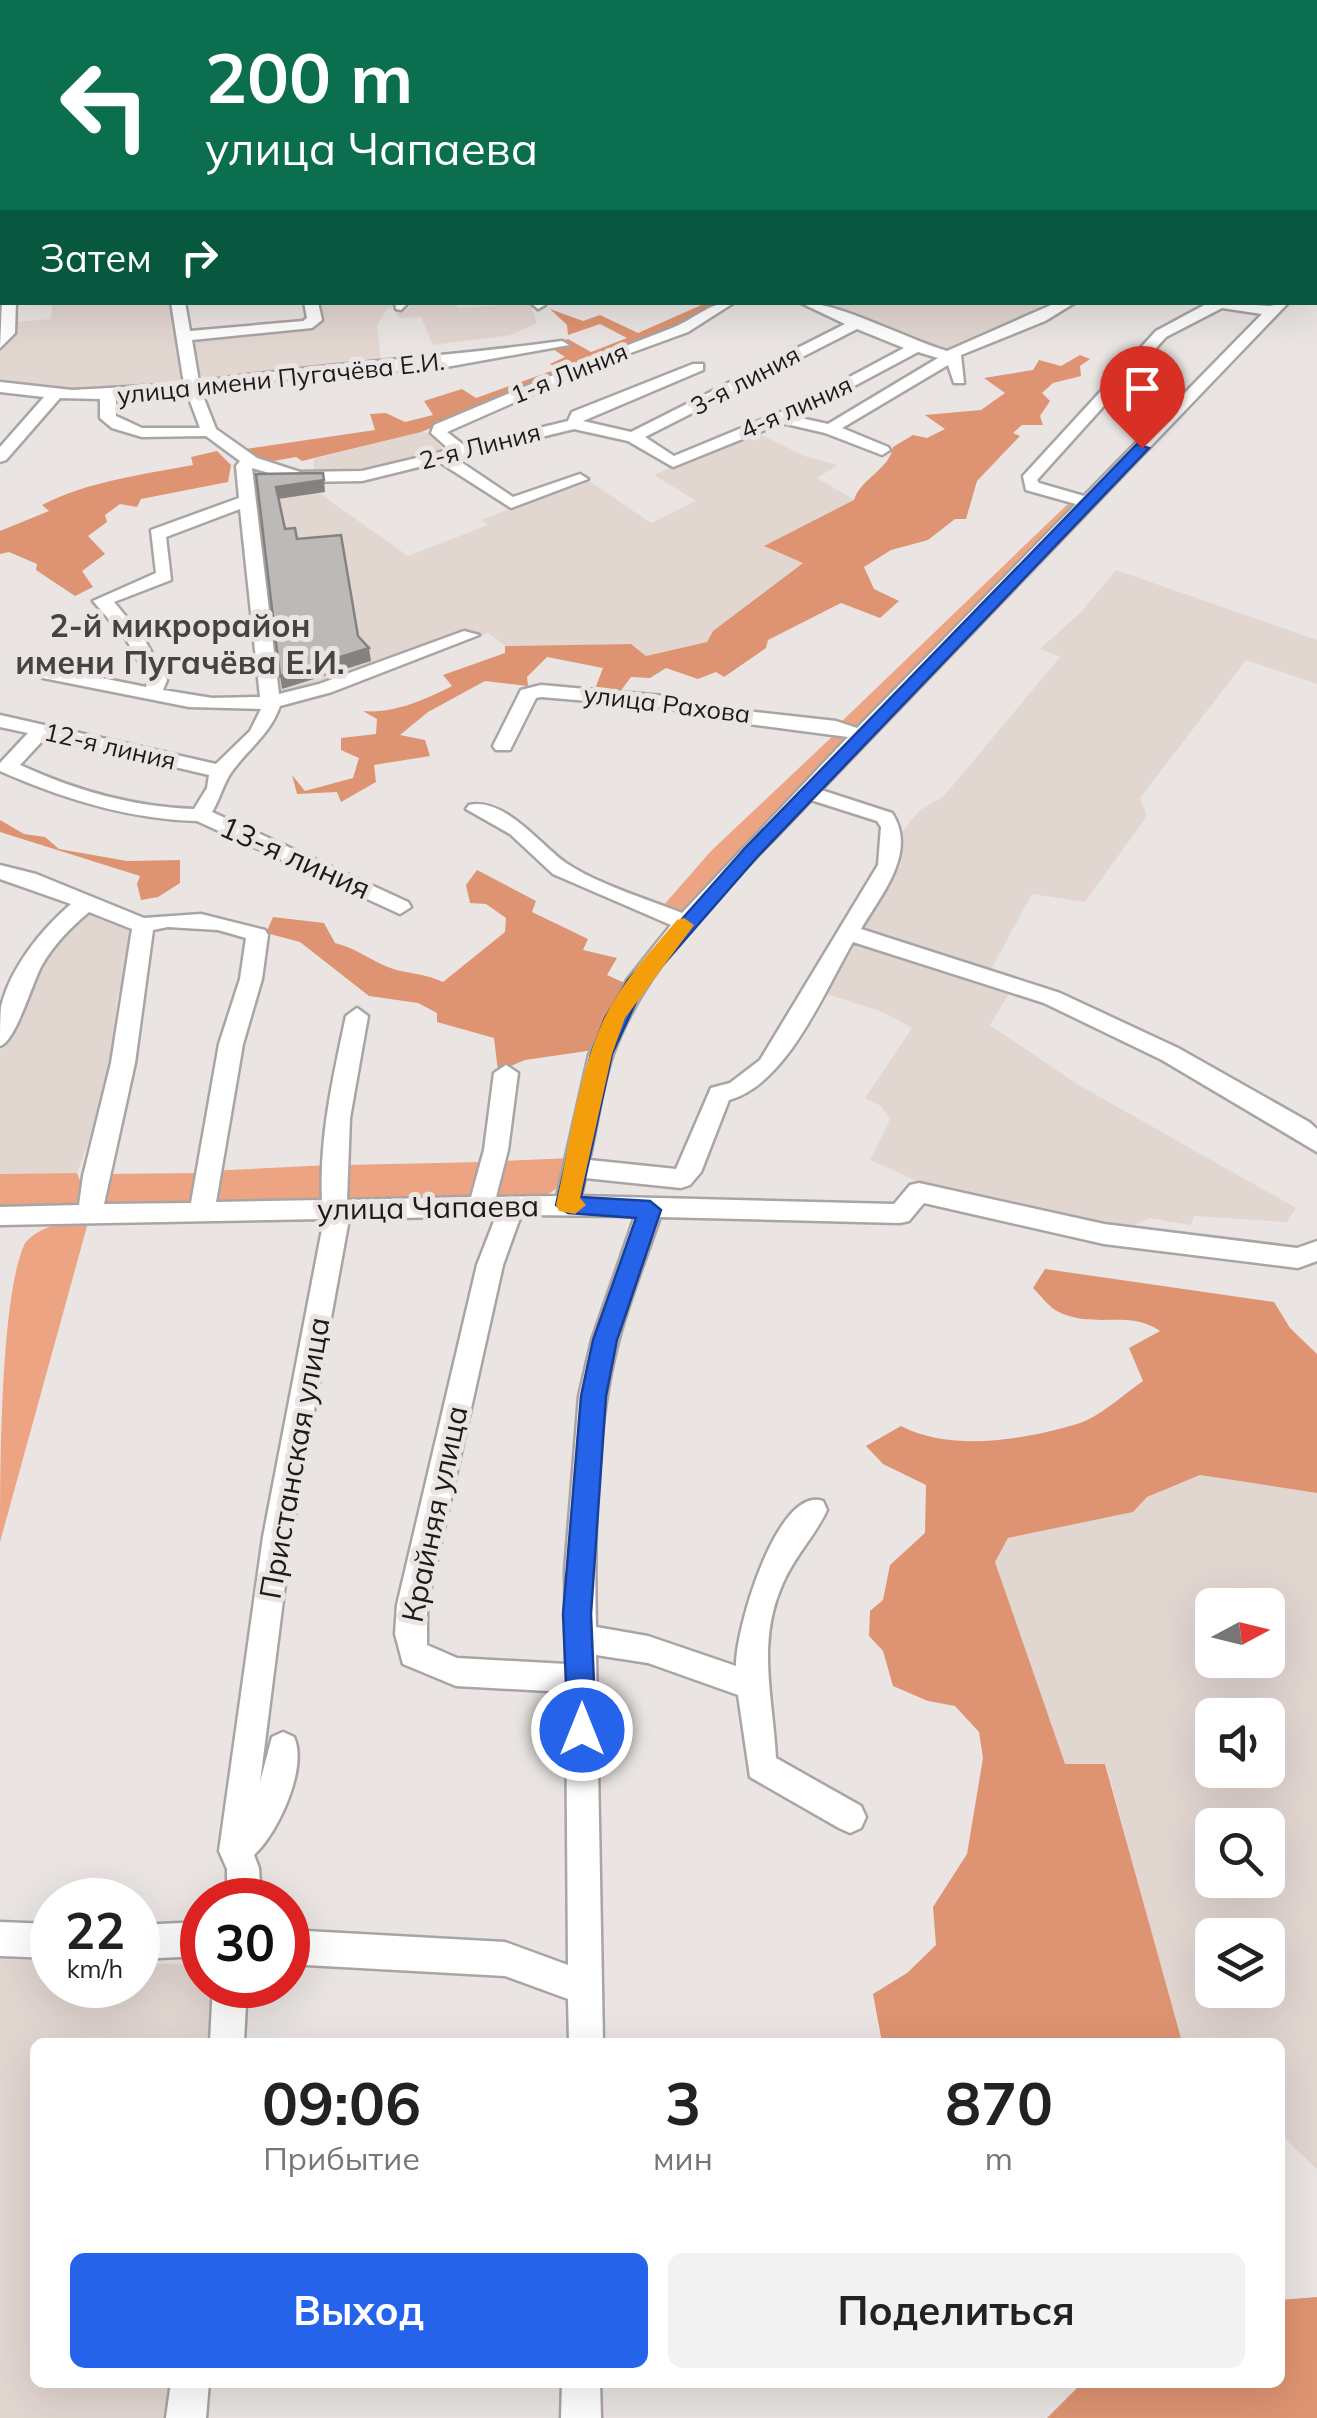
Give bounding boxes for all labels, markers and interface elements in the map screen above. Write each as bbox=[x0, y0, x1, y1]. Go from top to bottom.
text: 200 m bbox=[205, 33, 413, 121]
icon: left bbox=[40, 40, 170, 170]
text: улица Чапаева bbox=[205, 120, 538, 176]
icon: right bbox=[172, 230, 227, 285]
text: Затем bbox=[40, 234, 152, 282]
street label: 1-я Линия bbox=[506, 335, 632, 410]
street label: 3-я линия bbox=[685, 338, 805, 421]
street label: улица имени Пугачёва Е.И. bbox=[116, 345, 446, 410]
pin bbox=[1100, 346, 1185, 449]
icon: arrive bbox=[1115, 361, 1170, 416]
street label: 4-я линия bbox=[735, 368, 856, 445]
street label: 2-я Линия bbox=[416, 416, 544, 475]
district label: 2-й микрорайон имени Пугачёва Е.И. bbox=[15, 605, 345, 682]
street label: улица Рахова bbox=[582, 678, 752, 729]
street label: 12-я линия bbox=[41, 715, 179, 776]
street label: 13-я линия bbox=[214, 807, 377, 907]
street label: улица Чапаева bbox=[317, 1186, 539, 1228]
street label: Пристанская улица bbox=[251, 1314, 338, 1602]
street label: Крайняя улица bbox=[393, 1402, 476, 1625]
north arrow bbox=[1195, 1588, 1285, 1678]
map controls bbox=[1195, 1588, 1285, 2008]
position arrow bbox=[530, 1678, 634, 1782]
button: sound bbox=[1195, 1698, 1285, 1788]
button: search bbox=[1195, 1808, 1285, 1898]
speed limit sign: 30 bbox=[180, 1878, 310, 2008]
text: 22 bbox=[65, 1899, 125, 1962]
button: layers bbox=[1195, 1918, 1285, 2008]
text: km/h bbox=[67, 1953, 123, 1984]
text: 09:06 bbox=[262, 2065, 421, 2140]
text: 3 bbox=[665, 2065, 701, 2140]
text: 870 bbox=[945, 2065, 1053, 2140]
text: Прибытие bbox=[263, 2138, 420, 2178]
text: мин bbox=[653, 2138, 713, 2178]
text: m bbox=[985, 2138, 1013, 2178]
button: Выход bbox=[70, 2253, 648, 2368]
button: Поделиться bbox=[668, 2253, 1245, 2368]

